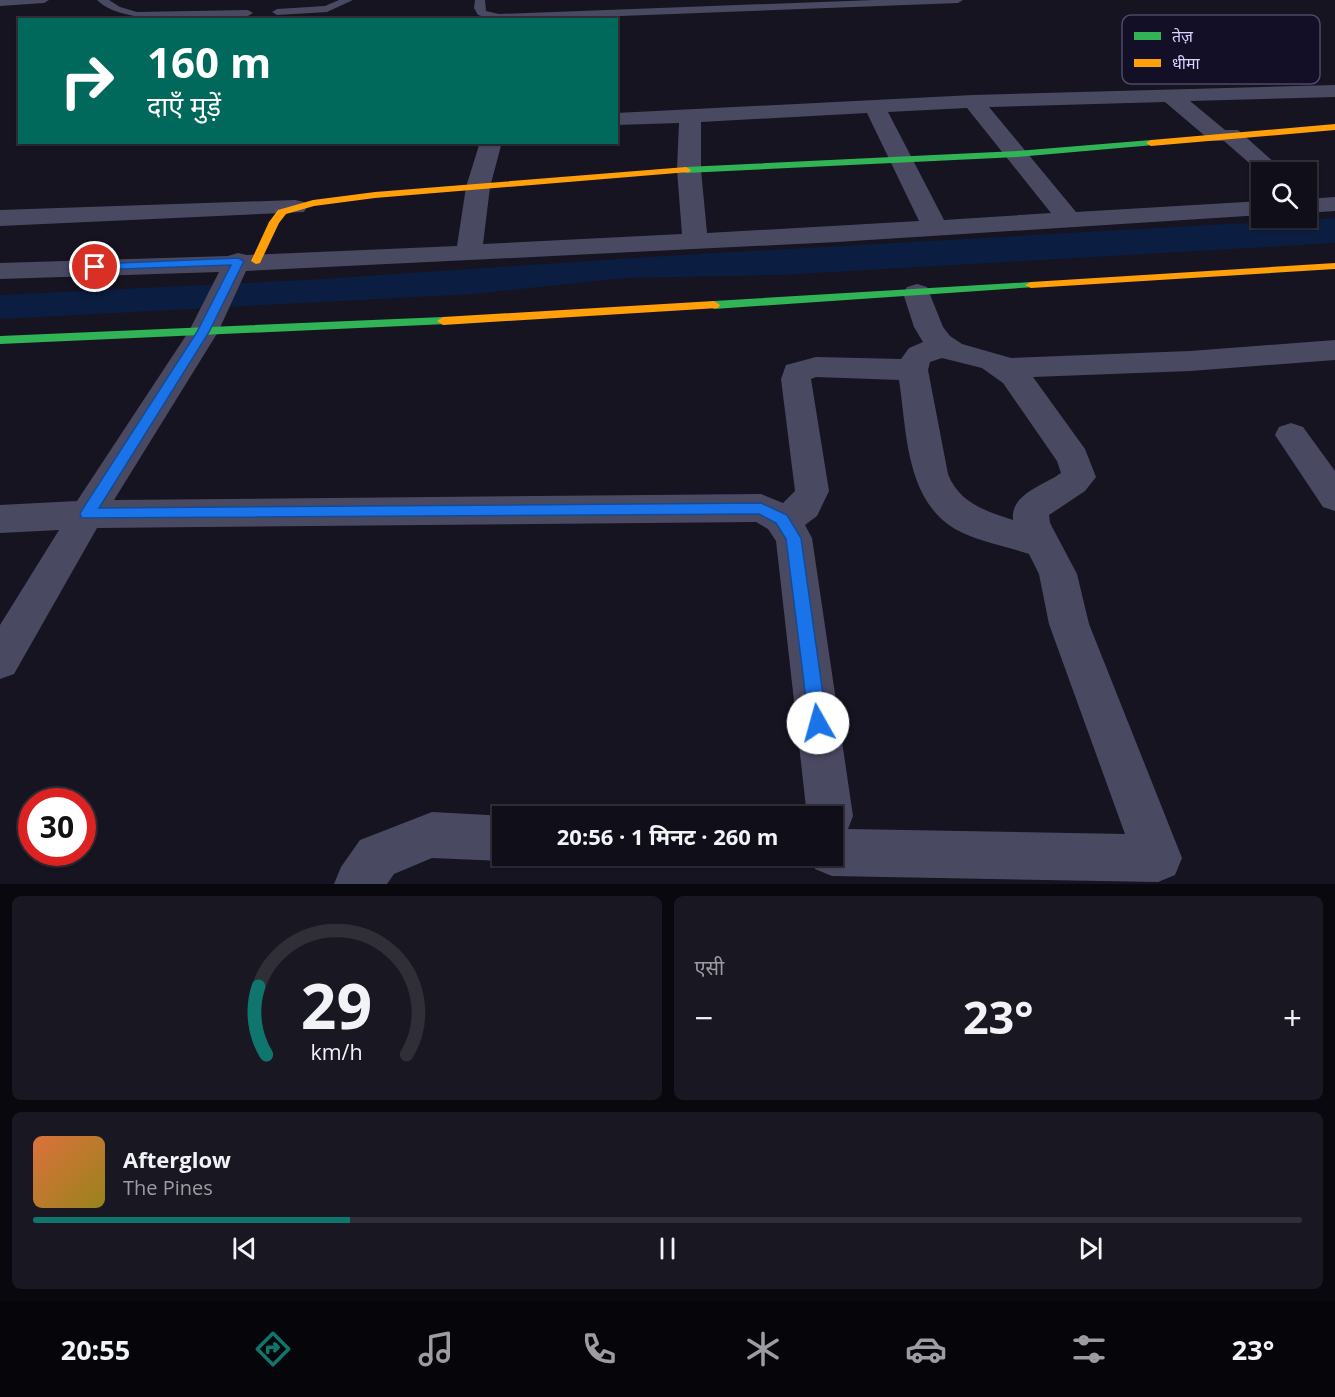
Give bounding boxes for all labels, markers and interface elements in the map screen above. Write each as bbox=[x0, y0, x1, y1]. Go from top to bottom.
legend bbox=[1122, 15, 1320, 84]
text: तेज़ bbox=[1172, 25, 1194, 47]
text: 160 m bbox=[147, 33, 271, 90]
icon: right bbox=[48, 42, 126, 120]
text: धीमा bbox=[1172, 52, 1201, 74]
text: दाएँ मुड़ें bbox=[147, 87, 221, 124]
map controls bbox=[1251, 162, 1317, 228]
button: search bbox=[1251, 162, 1317, 228]
pin bbox=[69, 241, 120, 292]
icon: arrive bbox=[78, 250, 111, 283]
position arrow bbox=[786, 691, 850, 755]
speed limit sign: 30 bbox=[18, 788, 96, 866]
text: 20:56 · 1 मिनट · 260 m bbox=[557, 821, 778, 851]
text: एसी bbox=[695, 954, 724, 981]
text: 29 bbox=[301, 962, 372, 1047]
text: 23° bbox=[963, 986, 1034, 1047]
text: − bbox=[695, 995, 713, 1040]
text: + bbox=[1283, 995, 1302, 1040]
text: km/h bbox=[311, 1037, 363, 1066]
text: Afterglow bbox=[123, 1144, 231, 1174]
text: The Pines bbox=[123, 1174, 213, 1201]
icon: previous bbox=[228, 1232, 261, 1265]
icon: pause bbox=[651, 1232, 684, 1265]
icon: next bbox=[1074, 1232, 1107, 1265]
icon: directions bbox=[252, 1328, 294, 1370]
icon: music bbox=[415, 1328, 457, 1370]
icon: phone bbox=[578, 1328, 620, 1370]
icon: climate bbox=[742, 1328, 784, 1370]
icon: car bbox=[905, 1328, 947, 1370]
icon: filters bbox=[1068, 1328, 1110, 1370]
text: 20:55 bbox=[61, 1331, 130, 1368]
text: 23° bbox=[1232, 1331, 1274, 1368]

